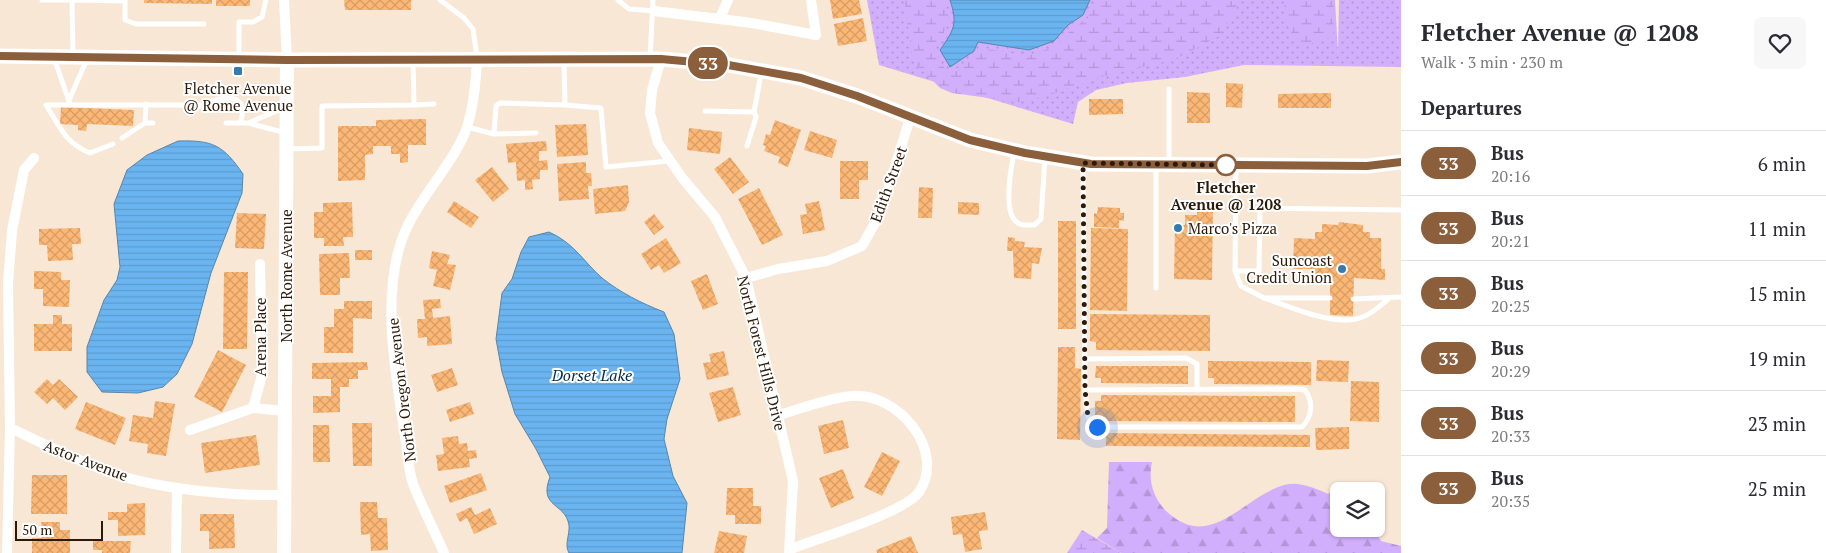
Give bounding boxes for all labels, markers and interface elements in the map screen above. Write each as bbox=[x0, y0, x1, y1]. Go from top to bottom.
text: Fletcher Avenue @ 1208 bbox=[1421, 16, 1699, 48]
button: heart bbox=[1754, 17, 1806, 69]
line badge: 33 bbox=[686, 47, 730, 79]
text: 33 bbox=[698, 51, 718, 75]
text: Walk · 3 min · 230 m bbox=[1421, 51, 1563, 73]
marker: Fletcher Avenue @ Rome Avenue bbox=[232, 65, 244, 77]
place label: Fletcher Avenue @ Rome Avenue bbox=[183, 78, 293, 115]
text: Departures bbox=[1421, 95, 1522, 120]
text: Bus bbox=[1491, 140, 1524, 165]
street label: Edith Street bbox=[865, 143, 911, 225]
text: 33 bbox=[1438, 151, 1459, 175]
text: 6 min bbox=[1758, 151, 1806, 176]
marker: Fletcher Avenue @ 1208 bbox=[1215, 154, 1237, 176]
text: 20:16 bbox=[1491, 165, 1530, 187]
place label: Fletcher Avenue @ 1208 bbox=[1171, 177, 1281, 214]
text: Bus bbox=[1491, 205, 1524, 230]
street label: North Rome Avenue bbox=[276, 209, 296, 343]
text: 33 bbox=[1438, 216, 1459, 240]
text: 11 min bbox=[1748, 216, 1806, 241]
place label: Marco's Pizza bbox=[1188, 218, 1278, 238]
marker: Marco's Pizza bbox=[1172, 222, 1184, 234]
text: 20:21 bbox=[1491, 230, 1530, 252]
place label: Suncoast Credit Union bbox=[1246, 250, 1332, 287]
marker: Suncoast Credit Union bbox=[1336, 263, 1348, 275]
text: Bus bbox=[1491, 270, 1524, 295]
street label: North Forest Hills Drive bbox=[733, 273, 791, 433]
text: 33 bbox=[1438, 281, 1459, 305]
text: 15 min bbox=[1748, 281, 1806, 306]
text: 20:25 bbox=[1491, 295, 1530, 317]
street label: Arena Place bbox=[250, 298, 270, 376]
street label: North Oregon Avenue bbox=[382, 317, 420, 463]
text: Bus bbox=[1491, 335, 1524, 360]
text: 33 bbox=[1438, 346, 1459, 370]
text: 19 min bbox=[1748, 346, 1806, 371]
text: 20:29 bbox=[1491, 360, 1530, 382]
water label: Dorset Lake bbox=[551, 364, 632, 386]
text: Bus bbox=[1491, 400, 1524, 425]
text: 33 bbox=[1438, 411, 1459, 435]
text: 23 min bbox=[1748, 411, 1806, 436]
your location bbox=[1085, 415, 1110, 440]
text: 20:33 bbox=[1491, 425, 1530, 447]
street label: Astor Avenue bbox=[41, 435, 131, 485]
text: Bus bbox=[1491, 465, 1524, 490]
text: 33 bbox=[1438, 476, 1459, 500]
text: 25 min bbox=[1748, 476, 1806, 501]
map controls bbox=[1330, 482, 1385, 537]
button: layers bbox=[1330, 482, 1385, 537]
text: 20:35 bbox=[1491, 490, 1530, 512]
scale bar bbox=[15, 518, 102, 541]
text: 50 m bbox=[22, 520, 52, 539]

